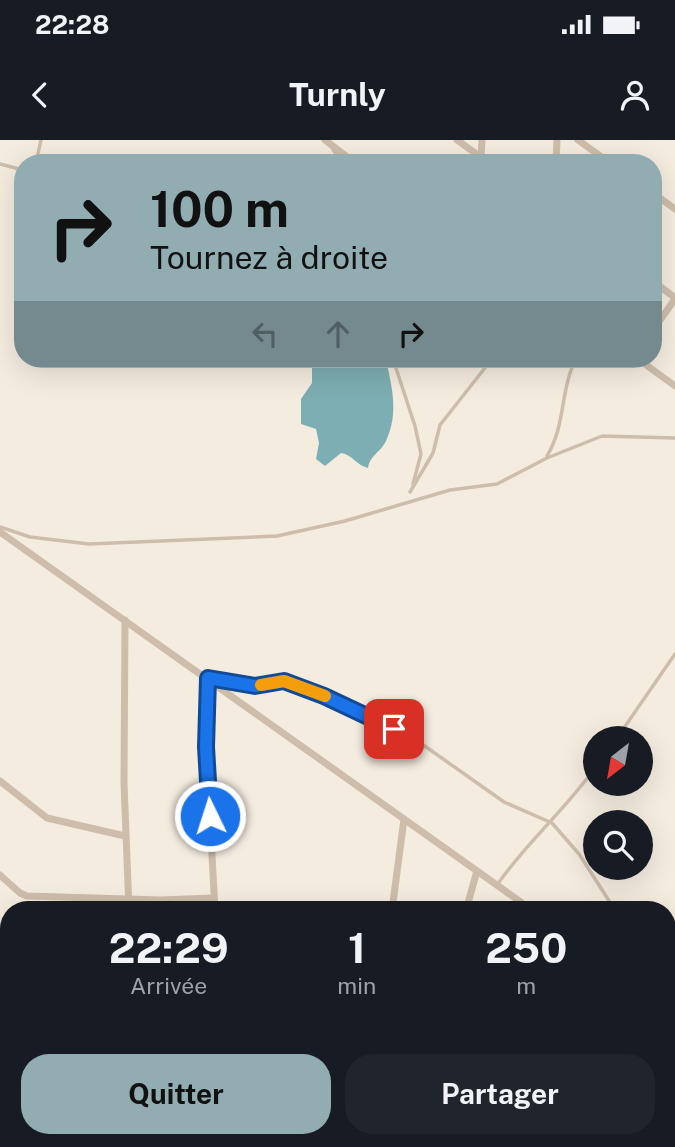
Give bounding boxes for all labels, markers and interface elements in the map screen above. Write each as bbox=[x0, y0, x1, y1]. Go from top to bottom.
text: 22:28 bbox=[35, 9, 110, 40]
icon: back bbox=[21, 76, 59, 114]
text: Turnly bbox=[289, 76, 386, 113]
icon: person bbox=[616, 76, 654, 114]
text: 100 m bbox=[150, 180, 289, 238]
icon: right bbox=[35, 182, 126, 273]
text: Tournez à droite bbox=[150, 239, 388, 276]
icon: left bbox=[246, 315, 284, 353]
icon: ahead bbox=[319, 315, 357, 353]
icon: right bbox=[392, 315, 430, 353]
pin bbox=[364, 699, 424, 759]
icon: arrive bbox=[375, 710, 413, 748]
north arrow bbox=[583, 726, 653, 796]
map controls bbox=[583, 726, 653, 880]
position arrow bbox=[173, 779, 247, 853]
button: search bbox=[583, 810, 653, 880]
text: 22:29 bbox=[109, 923, 229, 972]
text: 1 bbox=[348, 923, 366, 972]
text: 250 bbox=[485, 923, 567, 972]
text: Arrivée bbox=[130, 972, 207, 999]
text: min bbox=[337, 972, 376, 999]
text: m bbox=[516, 972, 536, 999]
button: Quitter bbox=[21, 1054, 331, 1134]
button: Partager bbox=[345, 1054, 655, 1134]

